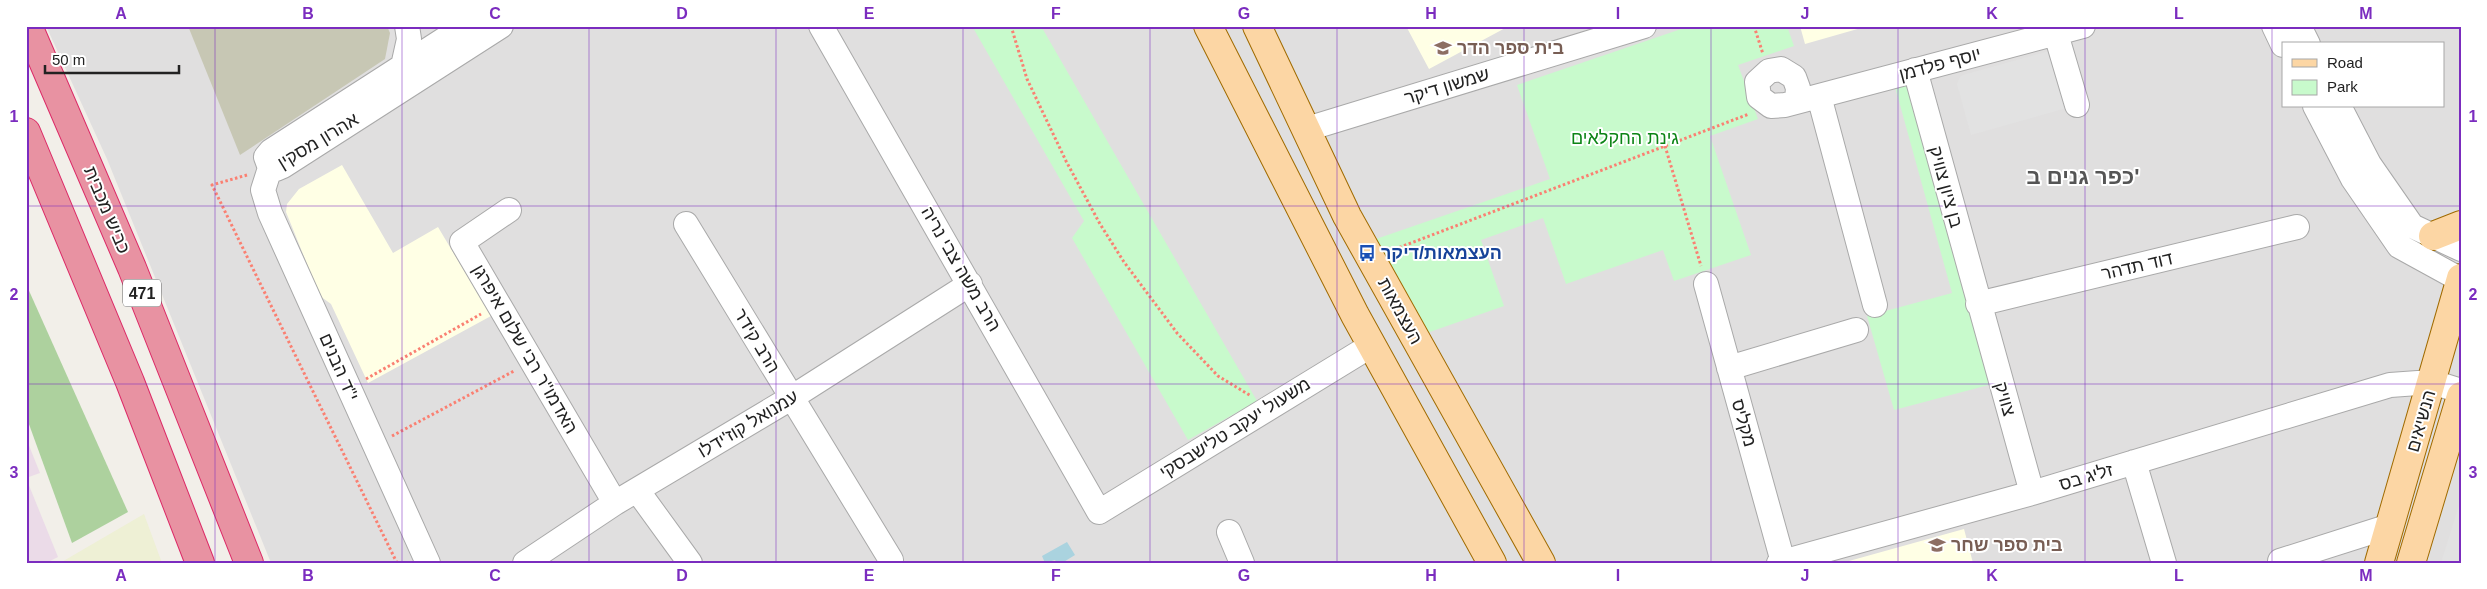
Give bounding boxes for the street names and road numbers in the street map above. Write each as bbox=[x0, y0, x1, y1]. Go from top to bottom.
street label: יוסף פלדמן bbox=[1897, 43, 1983, 85]
street label: שמשון דיקר bbox=[1402, 64, 1492, 108]
street label: אהרון מסקין bbox=[274, 109, 363, 173]
street label: בן ציון צוויק bbox=[1926, 144, 1967, 230]
street label: כביש מכבית bbox=[80, 164, 134, 256]
street label: הרב משה צבי נריה bbox=[917, 203, 1005, 335]
street label: דוד תדהר bbox=[2099, 248, 2175, 284]
street label: האדמו"ר רבי שלום איפרגן bbox=[468, 261, 582, 437]
street label: העצמאות bbox=[1374, 274, 1426, 348]
road number: 471 bbox=[123, 280, 161, 306]
street label: הרב קידר bbox=[730, 305, 784, 377]
street label: י"ד הבנים bbox=[315, 330, 363, 404]
street label: משעול יעקב טלישבסקי bbox=[1156, 374, 1314, 482]
street label: צוויק bbox=[1991, 380, 2019, 418]
street label: עמנואל קוז'ידלו bbox=[694, 386, 802, 462]
street label: הנשיאים bbox=[2403, 388, 2439, 454]
street label: מקליס bbox=[1728, 397, 1760, 449]
street label: זליג בס bbox=[2057, 459, 2115, 495]

